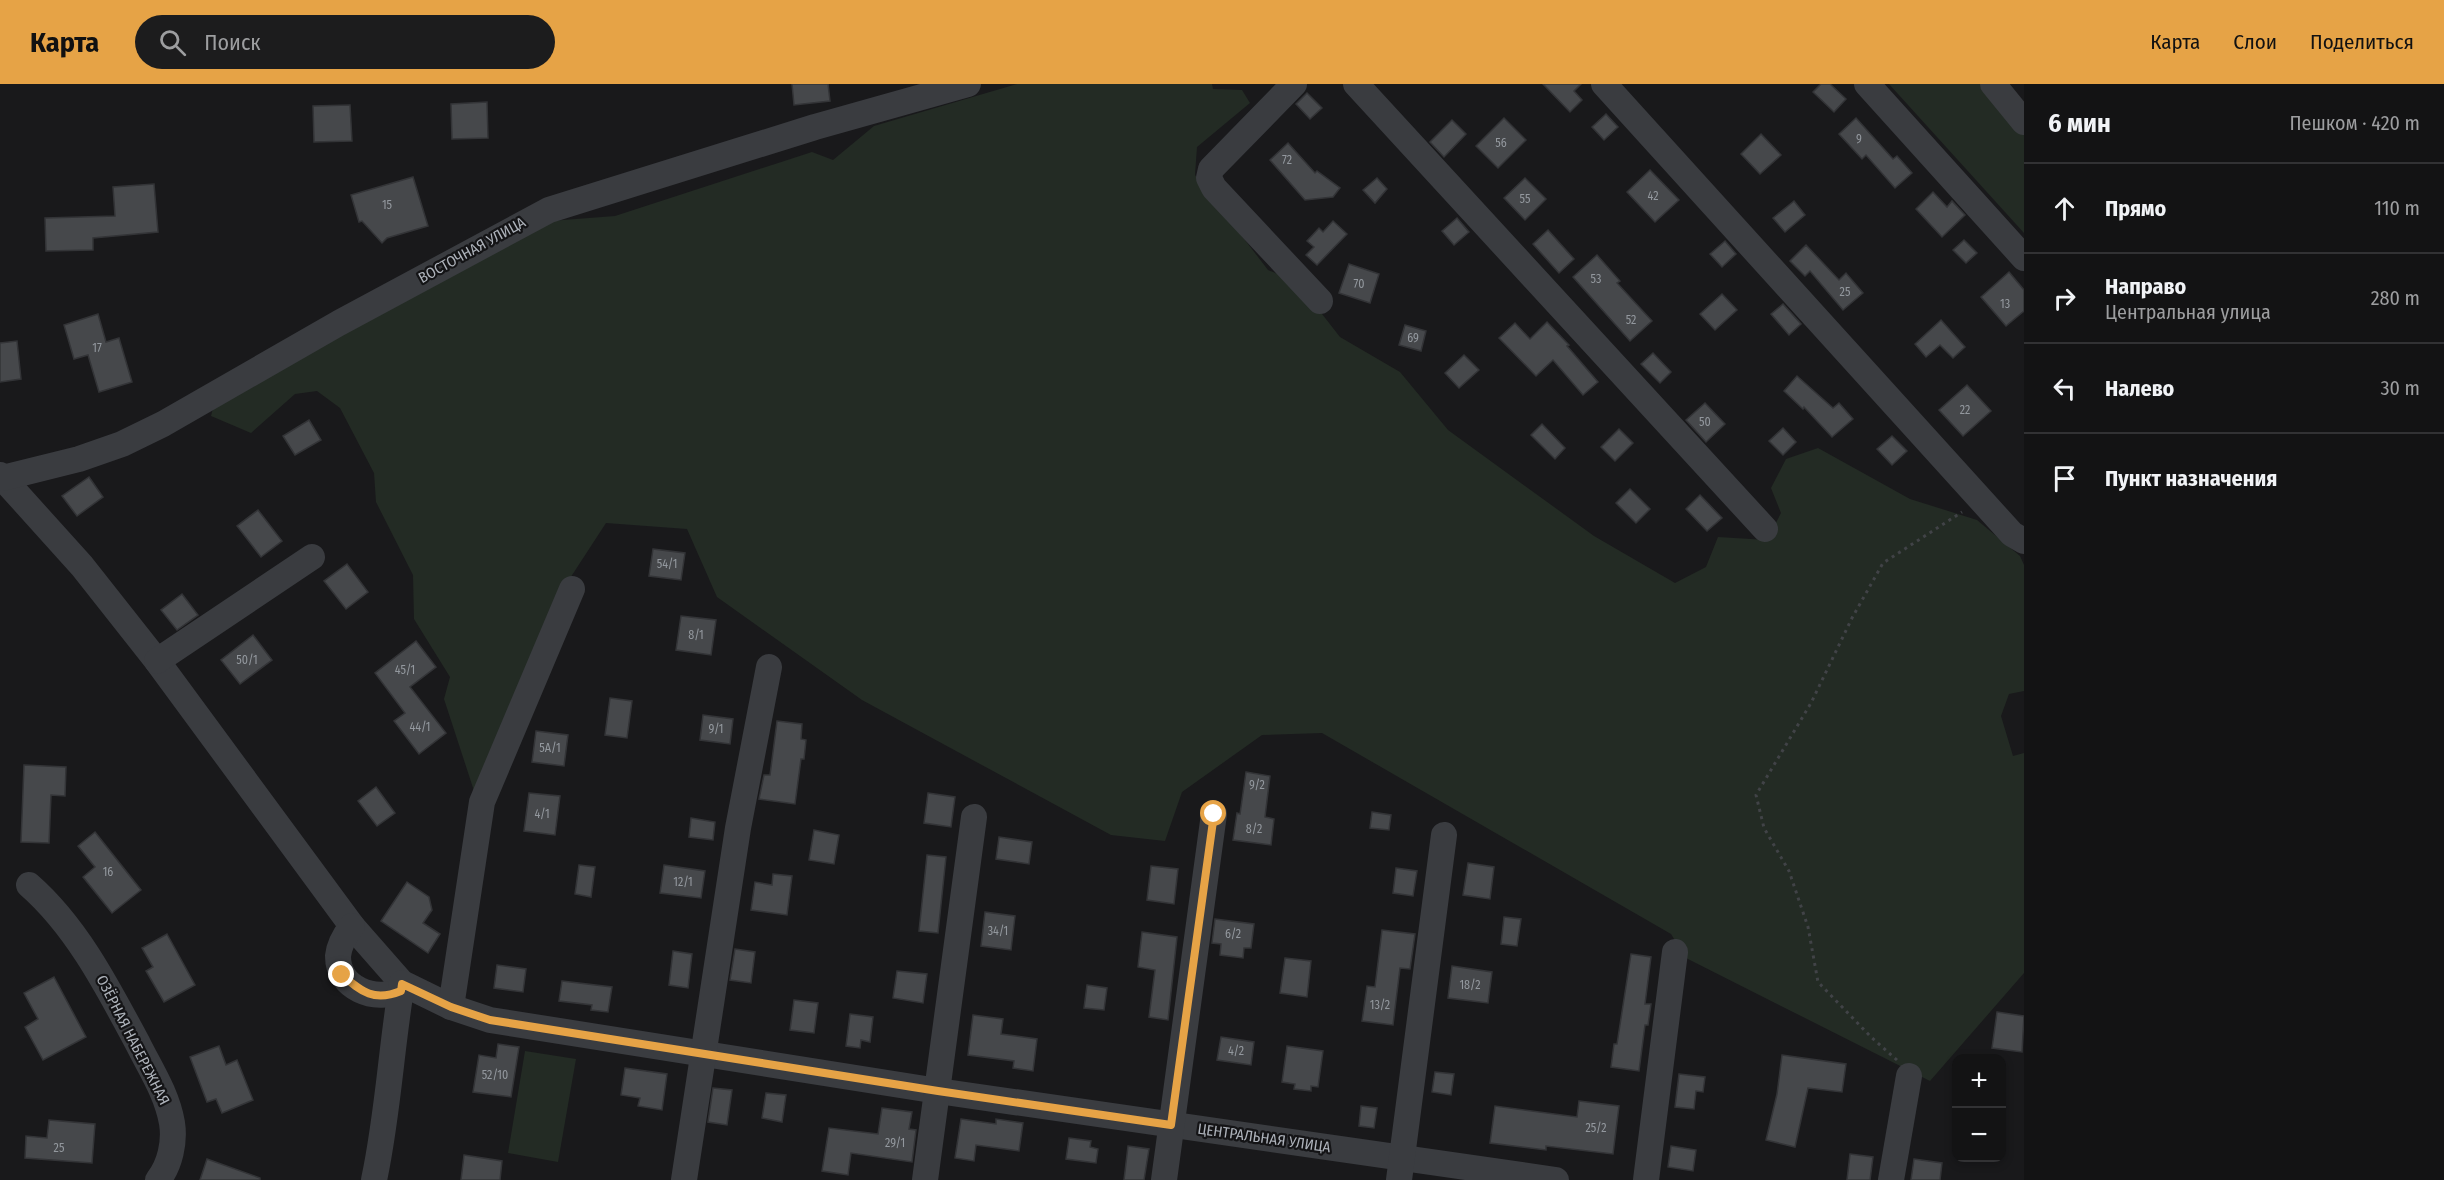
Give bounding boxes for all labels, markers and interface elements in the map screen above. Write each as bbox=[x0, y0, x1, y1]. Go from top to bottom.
search box bbox=[135, 15, 555, 69]
text: Карта bbox=[30, 26, 99, 59]
icon: search bbox=[156, 26, 189, 59]
text: Поиск bbox=[204, 29, 261, 56]
text: Карта bbox=[2150, 29, 2200, 55]
text: Слои bbox=[2233, 29, 2277, 55]
text: Поделиться bbox=[2310, 29, 2414, 55]
text: 6 мин bbox=[2048, 108, 2111, 139]
text: Пешком · 420 m bbox=[2290, 111, 2420, 135]
house number: 9 bbox=[1856, 132, 1862, 146]
house number: 56 bbox=[1495, 136, 1507, 150]
house number: 72 bbox=[1282, 153, 1292, 167]
house number: 42 bbox=[1648, 189, 1658, 203]
house number: 55 bbox=[1520, 192, 1531, 206]
icon: ahead bbox=[2048, 192, 2081, 225]
text: Прямо bbox=[2105, 195, 2166, 222]
text: 110 m bbox=[2374, 196, 2420, 220]
house number: 15 bbox=[382, 198, 393, 212]
street label: ВОСТОЧНАЯ УЛИЦА bbox=[415, 213, 529, 287]
house number: 53 bbox=[1591, 272, 1601, 286]
text: Направо bbox=[2105, 273, 2186, 300]
house number: 70 bbox=[1354, 277, 1364, 291]
icon: right bbox=[2048, 282, 2081, 315]
house number: 25 bbox=[1840, 285, 1851, 299]
text: 280 m bbox=[2371, 286, 2420, 310]
house number: 13 bbox=[2000, 297, 2010, 311]
text: Центральная улица bbox=[2105, 300, 2271, 324]
house number: 52 bbox=[1626, 313, 1636, 327]
house number: 69 bbox=[1407, 331, 1419, 345]
house number: 17 bbox=[92, 341, 102, 355]
icon: left bbox=[2048, 372, 2081, 405]
text: Налево bbox=[2105, 375, 2174, 402]
text: 30 m bbox=[2380, 376, 2420, 400]
house number: 22 bbox=[1960, 403, 1970, 417]
house number: 50 bbox=[1699, 415, 1711, 429]
icon: arrive bbox=[2048, 462, 2081, 495]
text: Пункт назначения bbox=[2105, 465, 2277, 492]
house number: 54/1 bbox=[657, 557, 677, 571]
house number: 8/1 bbox=[688, 628, 704, 642]
house number: 50/1 bbox=[236, 653, 258, 667]
house number: 45/1 bbox=[395, 663, 415, 677]
house number: 44/1 bbox=[410, 720, 430, 734]
house number: 9/1 bbox=[709, 722, 723, 736]
house number: 5А/1 bbox=[539, 741, 561, 755]
house number: 9/2 bbox=[1249, 778, 1265, 792]
route start bbox=[1200, 800, 1226, 826]
house number: 4/1 bbox=[534, 807, 550, 821]
house number: 8/2 bbox=[1246, 822, 1262, 836]
house number: 16 bbox=[103, 865, 113, 879]
house number: 12/1 bbox=[673, 875, 693, 889]
house number: 34/1 bbox=[988, 924, 1008, 938]
house number: 6/2 bbox=[1225, 927, 1241, 941]
route end bbox=[328, 961, 354, 987]
street label: ОЗЁРНАЯ НАБЕРЕЖНАЯ bbox=[93, 972, 173, 1108]
house number: 18/2 bbox=[1459, 978, 1481, 992]
house number: 13/2 bbox=[1370, 998, 1390, 1012]
house number: 4/2 bbox=[1228, 1044, 1244, 1058]
map controls bbox=[1952, 1054, 2006, 1162]
button: + bbox=[1952, 1054, 2006, 1108]
house number: 52/10 bbox=[482, 1068, 508, 1082]
button: − bbox=[1952, 1108, 2006, 1162]
street label: ЦЕНТРАЛЬНАЯ УЛИЦА bbox=[1196, 1120, 1332, 1156]
house number: 25/2 bbox=[1586, 1121, 1607, 1135]
house number: 29/1 bbox=[885, 1136, 905, 1150]
house number: 25 bbox=[54, 1141, 65, 1155]

